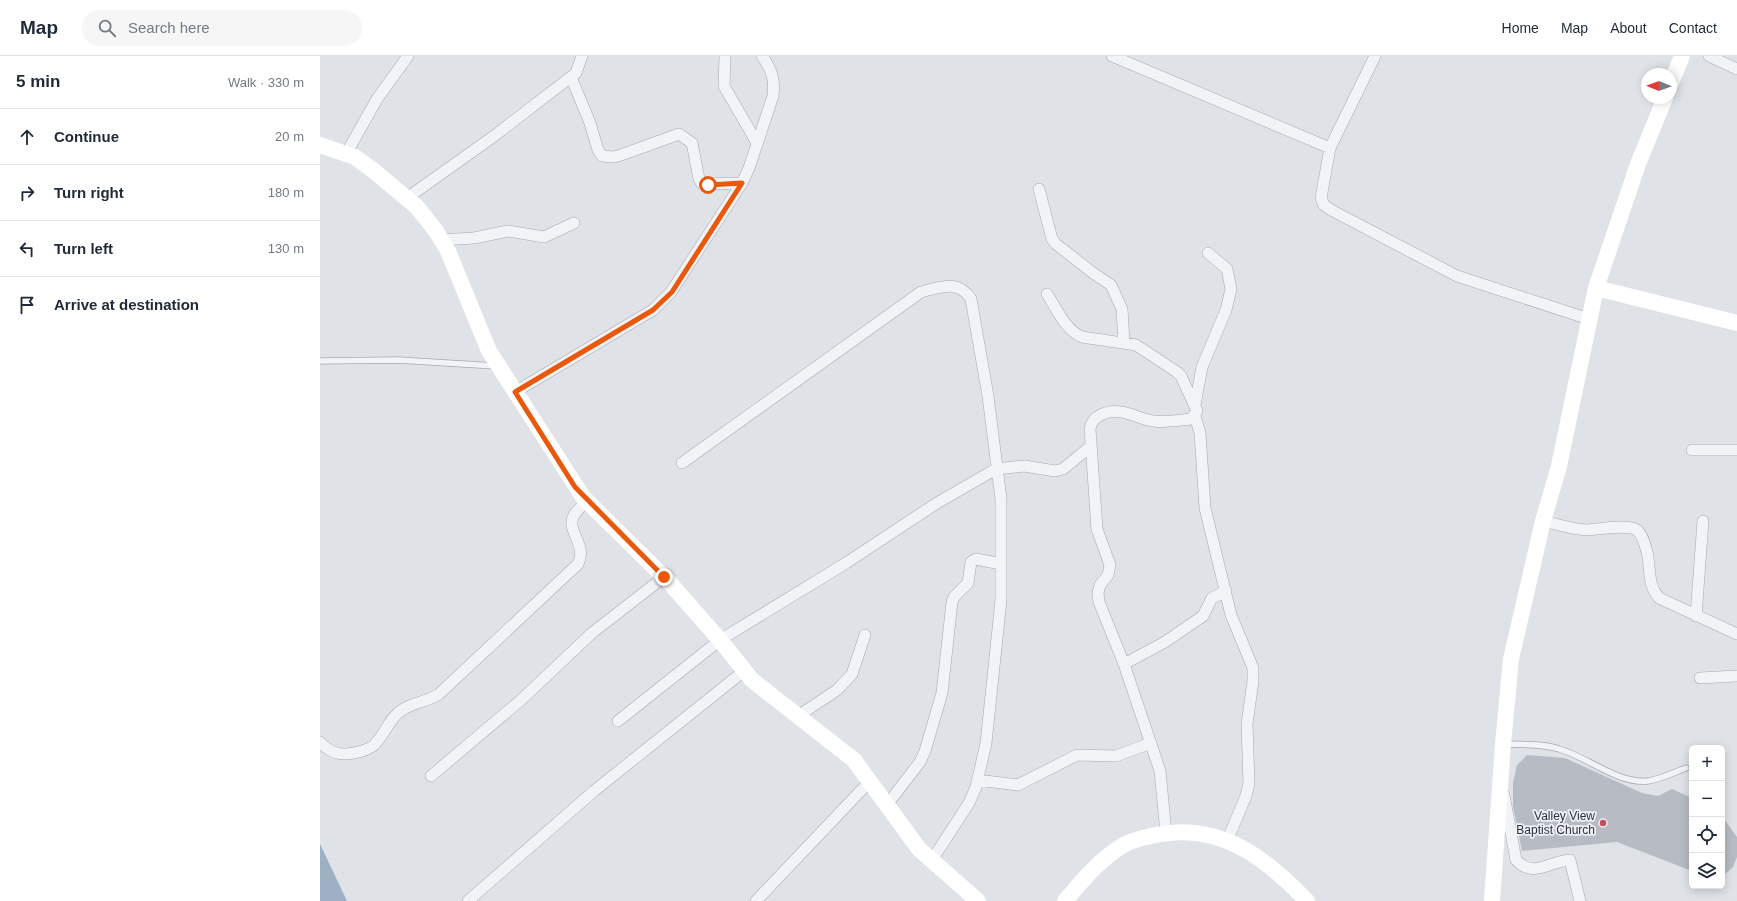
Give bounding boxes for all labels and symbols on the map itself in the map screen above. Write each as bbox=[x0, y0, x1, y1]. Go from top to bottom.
north arrow bbox=[1641, 68, 1677, 104]
route start bbox=[699, 176, 717, 194]
route end bbox=[655, 568, 673, 586]
place label: Valley View Baptist Church bbox=[1516, 809, 1595, 837]
marker: Valley View Baptist Church bbox=[1598, 818, 1608, 828]

